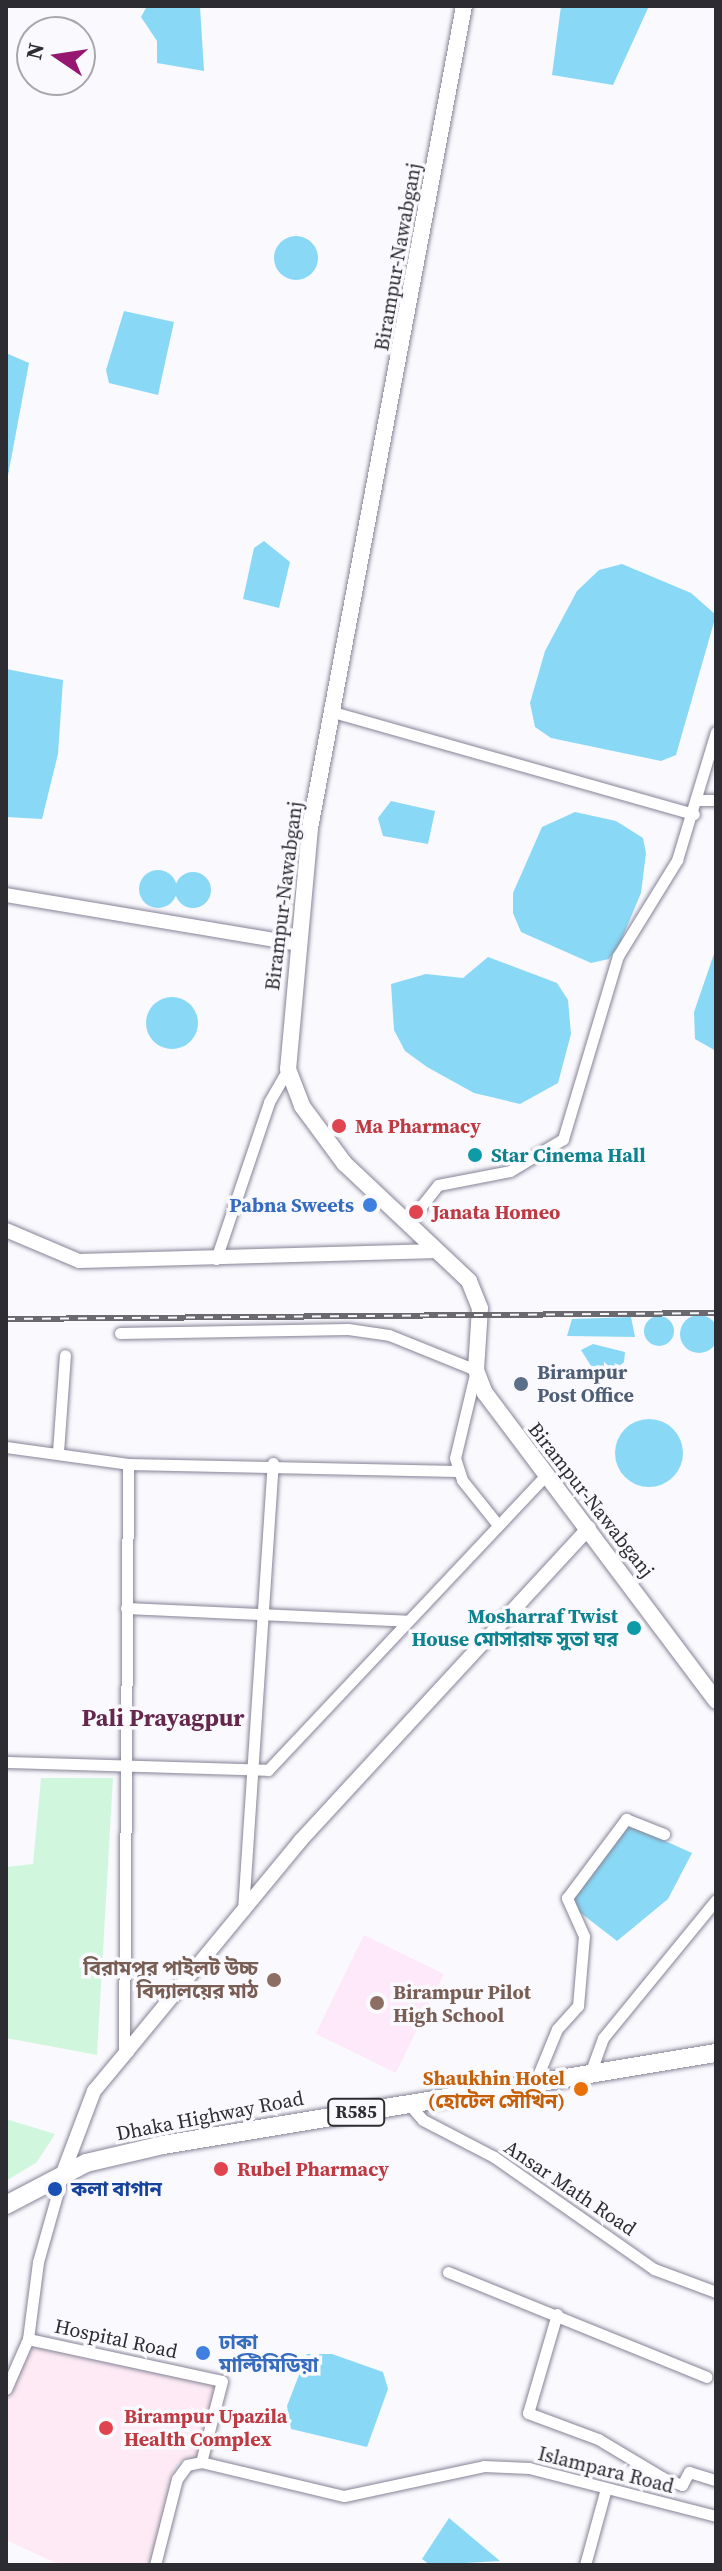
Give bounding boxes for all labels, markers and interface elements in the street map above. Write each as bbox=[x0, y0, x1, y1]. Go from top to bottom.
north arrow bbox=[16, 16, 96, 96]
text: N bbox=[18, 40, 51, 62]
street label: Birampur-Nawabganj bbox=[370, 161, 426, 353]
street label: Birampur-Nawabganj bbox=[260, 800, 308, 992]
place label: Ma Pharmacy bbox=[355, 1114, 481, 1138]
marker: Ma Pharmacy bbox=[330, 1117, 348, 1135]
place label: Star Cinema Hall bbox=[491, 1143, 646, 1167]
marker: Star Cinema Hall bbox=[466, 1146, 484, 1164]
place label: Pabna Sweets bbox=[229, 1193, 354, 1217]
marker: Pabna Sweets bbox=[361, 1196, 379, 1214]
place label: Janata Homeo bbox=[432, 1200, 560, 1224]
marker: Janata Homeo bbox=[407, 1203, 425, 1221]
place label: Birampur Post Office bbox=[537, 1360, 634, 1407]
marker: Birampur Post Office bbox=[512, 1375, 530, 1393]
street label: Birampur-Nawabganj bbox=[523, 1418, 659, 1582]
place label: Mosharraf Twist House মোসারাফ সুতা ঘর bbox=[411, 1604, 618, 1651]
marker: Mosharraf Twist House মোসারাফ সুতা ঘর bbox=[625, 1619, 643, 1637]
district label: Pali Prayagpur bbox=[81, 1704, 245, 1732]
place label: বিরামপুর পাইলট উচ্চ বিদ্যালয়ের মাঠ bbox=[83, 1956, 258, 2003]
marker: বিরামপুর পাইলট উচ্চ বিদ্যালয়ের মাঠ bbox=[265, 1971, 283, 1989]
place label: Birampur Pilot High School bbox=[393, 1980, 531, 2027]
marker: Birampur Pilot High School bbox=[368, 1994, 386, 2012]
place label: Shaukhin Hotel (হোটেল সৌখিন) bbox=[423, 2066, 565, 2113]
marker: Shaukhin Hotel (হোটেল সৌখিন) bbox=[572, 2080, 590, 2098]
street label: Dhaka Highway Road bbox=[114, 2086, 306, 2146]
road number: R585 bbox=[326, 2098, 386, 2126]
street label: Ansar Math Road bbox=[500, 2135, 640, 2241]
place label: Rubel Pharmacy bbox=[237, 2157, 389, 2181]
marker: Rubel Pharmacy bbox=[212, 2160, 230, 2178]
place label: কলা বাগান bbox=[71, 2177, 162, 2201]
marker: কলা বাগান bbox=[46, 2180, 64, 2198]
street label: Hospital Road bbox=[52, 2314, 180, 2364]
place label: ঢাকা মাল্টিমিডিয়া bbox=[219, 2330, 318, 2377]
marker: ঢাকা মাল্টিমিডিয়া bbox=[194, 2344, 212, 2362]
place label: Birampur Upazila Health Complex bbox=[124, 2404, 287, 2451]
marker: Birampur Upazila Health Complex bbox=[95, 2417, 117, 2439]
street label: Islampara Road bbox=[536, 2442, 676, 2498]

